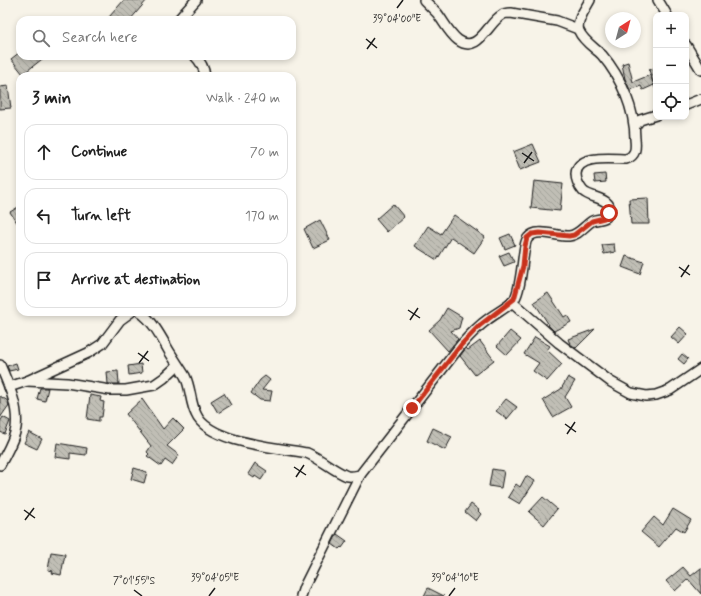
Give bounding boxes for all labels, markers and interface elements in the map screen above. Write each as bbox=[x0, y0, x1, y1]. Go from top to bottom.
text: 39°04'00"E bbox=[373, 12, 421, 26]
north arrow bbox=[605, 12, 641, 48]
map controls bbox=[653, 12, 689, 120]
button: + bbox=[653, 12, 689, 48]
search box bbox=[16, 16, 296, 60]
icon: search bbox=[30, 27, 52, 49]
text: Search here bbox=[62, 28, 138, 48]
button: − bbox=[653, 48, 689, 84]
button: locate bbox=[653, 84, 689, 120]
text: 3 min bbox=[32, 87, 71, 109]
text: Walk · 240 m bbox=[206, 90, 280, 107]
icon: ahead bbox=[33, 141, 55, 163]
text: Continue bbox=[71, 142, 127, 162]
text: 70 m bbox=[250, 144, 279, 161]
route start bbox=[600, 204, 618, 222]
icon: left bbox=[33, 205, 55, 227]
text: Turn left bbox=[71, 206, 131, 226]
text: 170 m bbox=[245, 208, 279, 225]
icon: arrive bbox=[33, 269, 55, 291]
text: Arrive at destination bbox=[71, 270, 200, 290]
route end bbox=[403, 399, 421, 417]
text: 39°04'05"E bbox=[191, 571, 239, 585]
text: 39°04'10"E bbox=[431, 571, 479, 585]
text: 7°01'55"S bbox=[113, 574, 155, 588]

